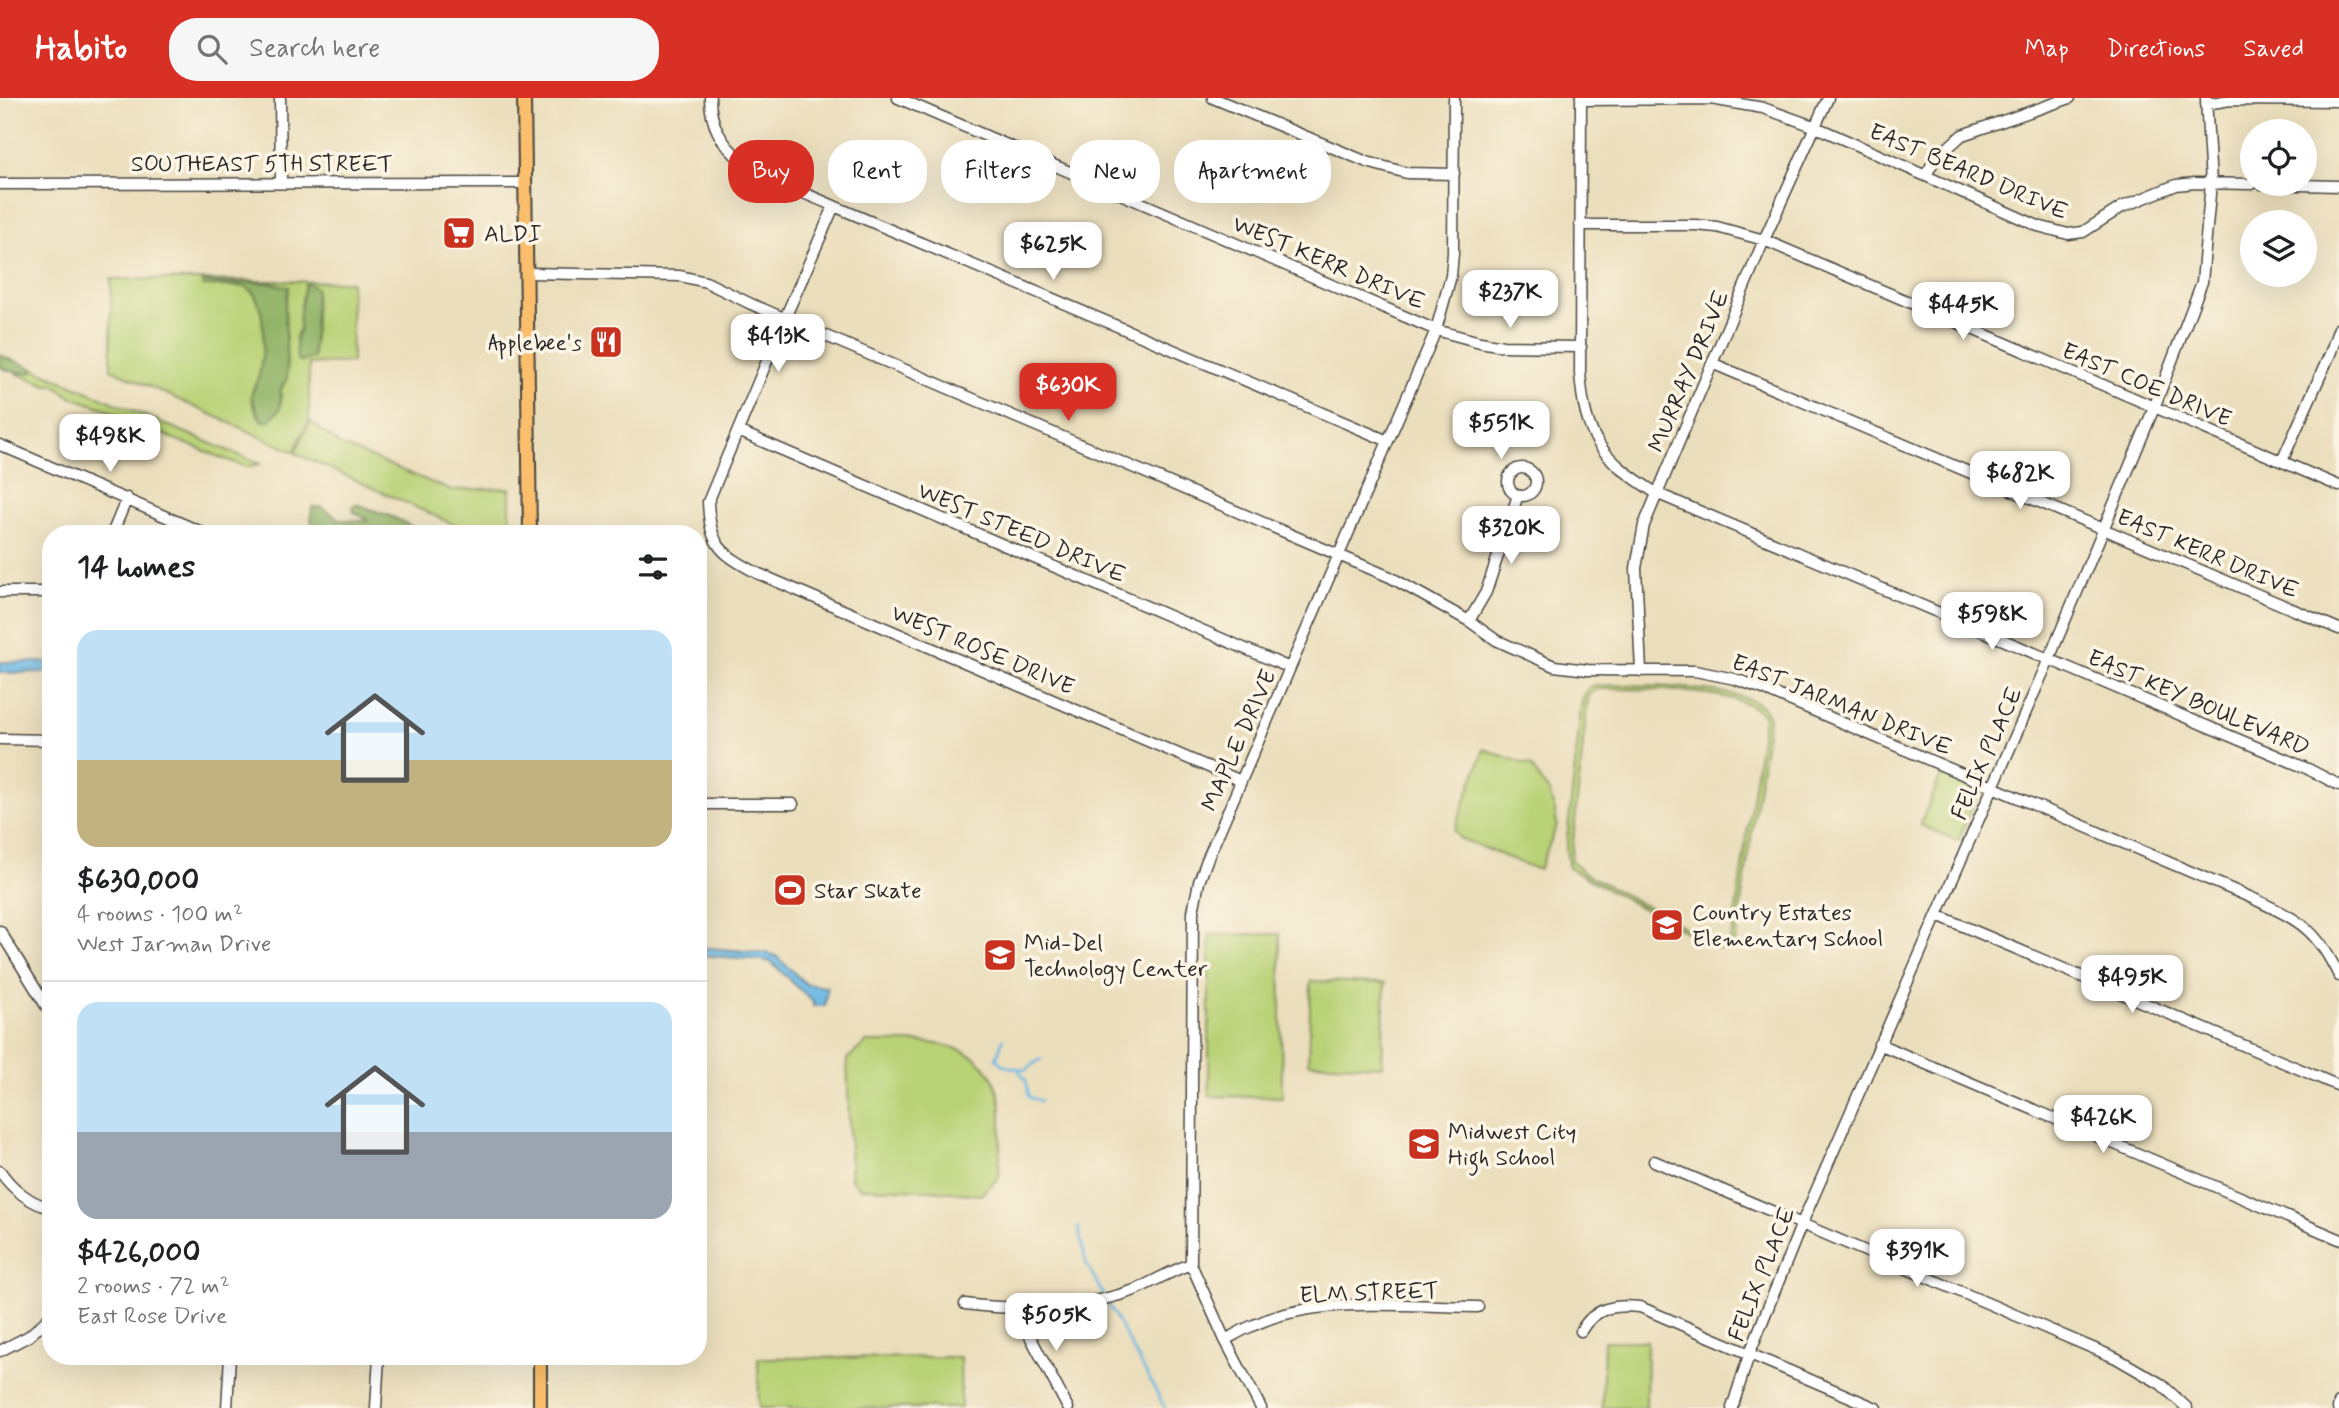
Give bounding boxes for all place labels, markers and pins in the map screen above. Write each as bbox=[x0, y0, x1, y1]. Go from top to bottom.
supermarket icon: ALDI bbox=[440, 214, 478, 252]
place label: ALDI bbox=[484, 220, 541, 250]
pin: $625K bbox=[1004, 222, 1102, 282]
pin: $237K bbox=[1461, 271, 1559, 330]
pin: $445K bbox=[1914, 282, 2012, 342]
pin: $413K bbox=[729, 314, 827, 374]
restaurant icon: Applebee's bbox=[587, 323, 625, 361]
place label: Applebee's bbox=[488, 329, 582, 360]
pin: $630K bbox=[1019, 364, 1117, 423]
pin: $551K bbox=[1452, 402, 1550, 461]
pin: $498K bbox=[61, 414, 159, 474]
pin: $682K bbox=[1971, 452, 2069, 511]
pin: $320K bbox=[1462, 506, 1560, 566]
pin: $598K bbox=[1943, 592, 2041, 652]
sports icon: Star Skate bbox=[771, 871, 809, 909]
place label: Star Skate bbox=[814, 877, 922, 907]
place label: Country Estates Elementary School bbox=[1692, 899, 1883, 955]
school or university icon: Country Estates Elementary School bbox=[1648, 906, 1686, 944]
place label: Mid-Del Technology Center bbox=[1024, 929, 1208, 987]
school or university icon: Mid-Del Technology Center bbox=[981, 936, 1019, 974]
pin: $495K bbox=[2083, 956, 2181, 1015]
pin: $426K bbox=[2054, 1096, 2152, 1155]
place label: Midwest City High School bbox=[1448, 1118, 1576, 1176]
school or university icon: Midwest City High School bbox=[1405, 1125, 1443, 1163]
pin: $391K bbox=[1868, 1230, 1966, 1289]
pin: $505K bbox=[1007, 1294, 1105, 1353]

